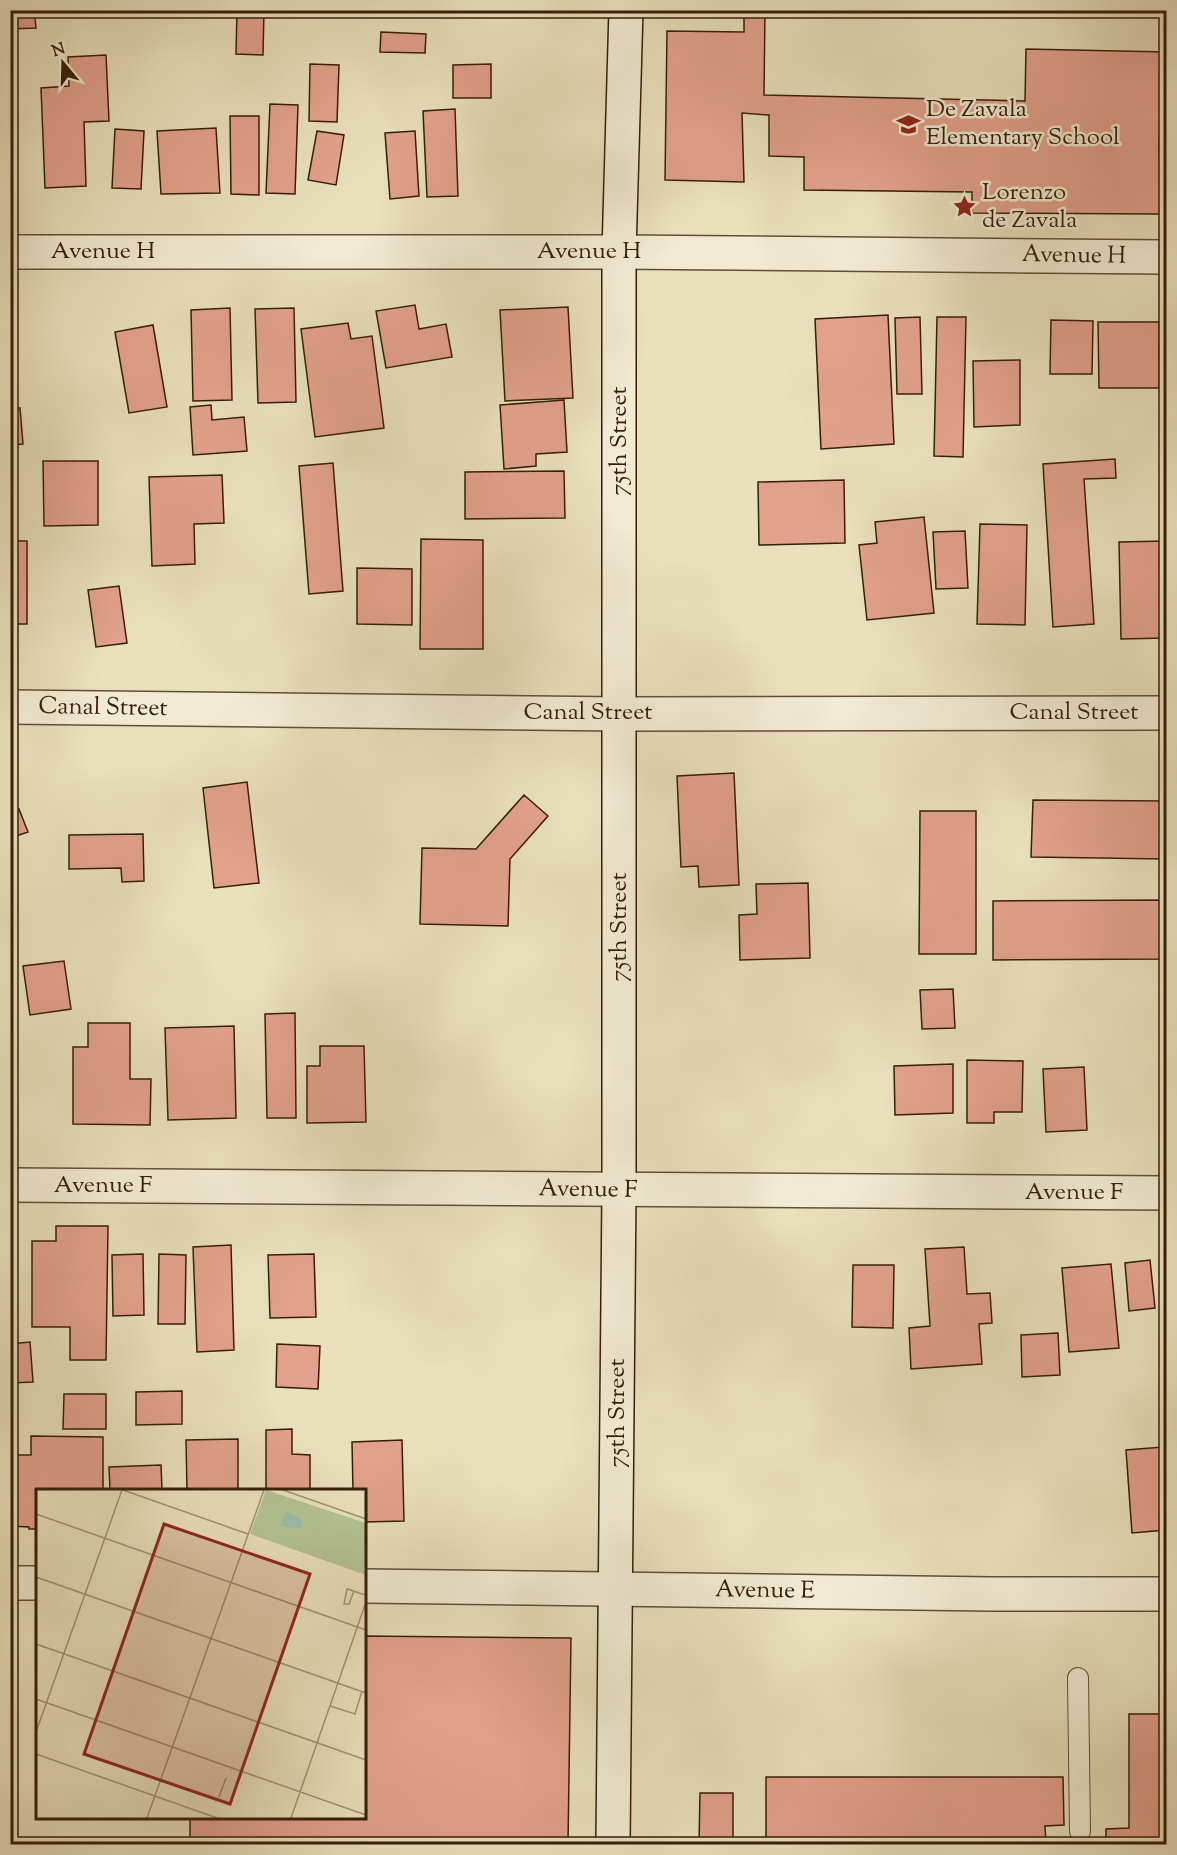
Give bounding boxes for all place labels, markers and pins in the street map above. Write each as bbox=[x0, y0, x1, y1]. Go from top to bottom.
place label: De Zavala Elementary School bbox=[926, 93, 1120, 155]
school or university icon: De Zavala Elementary School bbox=[895, 111, 921, 137]
place label: Lorenzo de Zavala bbox=[982, 176, 1077, 238]
place icon: Lorenzo de Zavala bbox=[951, 194, 977, 220]

